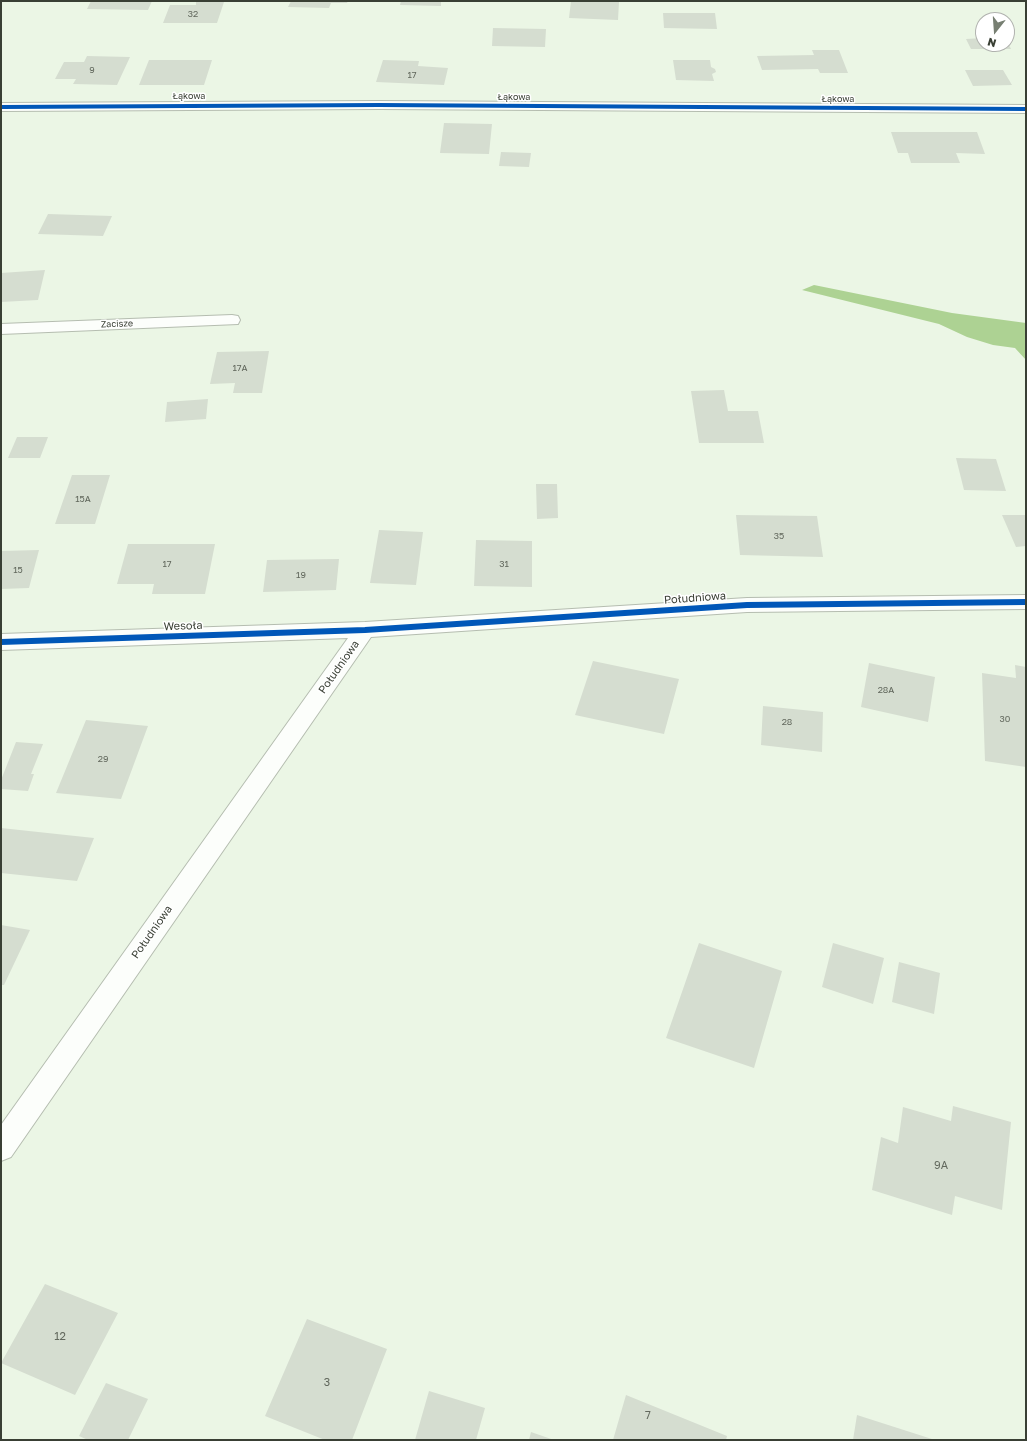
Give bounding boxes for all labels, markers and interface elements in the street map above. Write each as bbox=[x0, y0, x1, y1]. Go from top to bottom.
house number: 32 bbox=[188, 9, 198, 19]
north arrow bbox=[975, 12, 1015, 52]
text: N bbox=[986, 36, 998, 50]
house number: 9 bbox=[89, 65, 95, 75]
house number: 17 bbox=[407, 70, 417, 80]
street label: Łąkowa bbox=[173, 91, 205, 101]
street label: Łąkowa bbox=[498, 92, 530, 102]
street label: Łąkowa bbox=[822, 94, 854, 104]
street label: Zacisze bbox=[101, 318, 133, 330]
house number: 17A bbox=[232, 363, 248, 373]
house number: 15A bbox=[75, 494, 91, 504]
house number: 35 bbox=[774, 531, 784, 541]
house number: 17 bbox=[162, 559, 172, 569]
house number: 31 bbox=[499, 559, 509, 569]
house number: 15 bbox=[13, 565, 23, 575]
house number: 19 bbox=[296, 570, 306, 580]
street label: Południowa bbox=[664, 589, 726, 607]
street label: Wesoła bbox=[163, 619, 203, 633]
street label: Południowa bbox=[316, 638, 362, 696]
house number: 28A bbox=[878, 685, 894, 695]
house number: 30 bbox=[1000, 714, 1010, 724]
house number: 28 bbox=[782, 717, 792, 727]
house number: 29 bbox=[98, 754, 108, 764]
street label: Południowa bbox=[129, 903, 175, 961]
house number: 9A bbox=[934, 1159, 948, 1173]
house number: 12 bbox=[54, 1330, 66, 1344]
house number: 3 bbox=[324, 1376, 330, 1390]
house number: 7 bbox=[645, 1409, 651, 1423]

